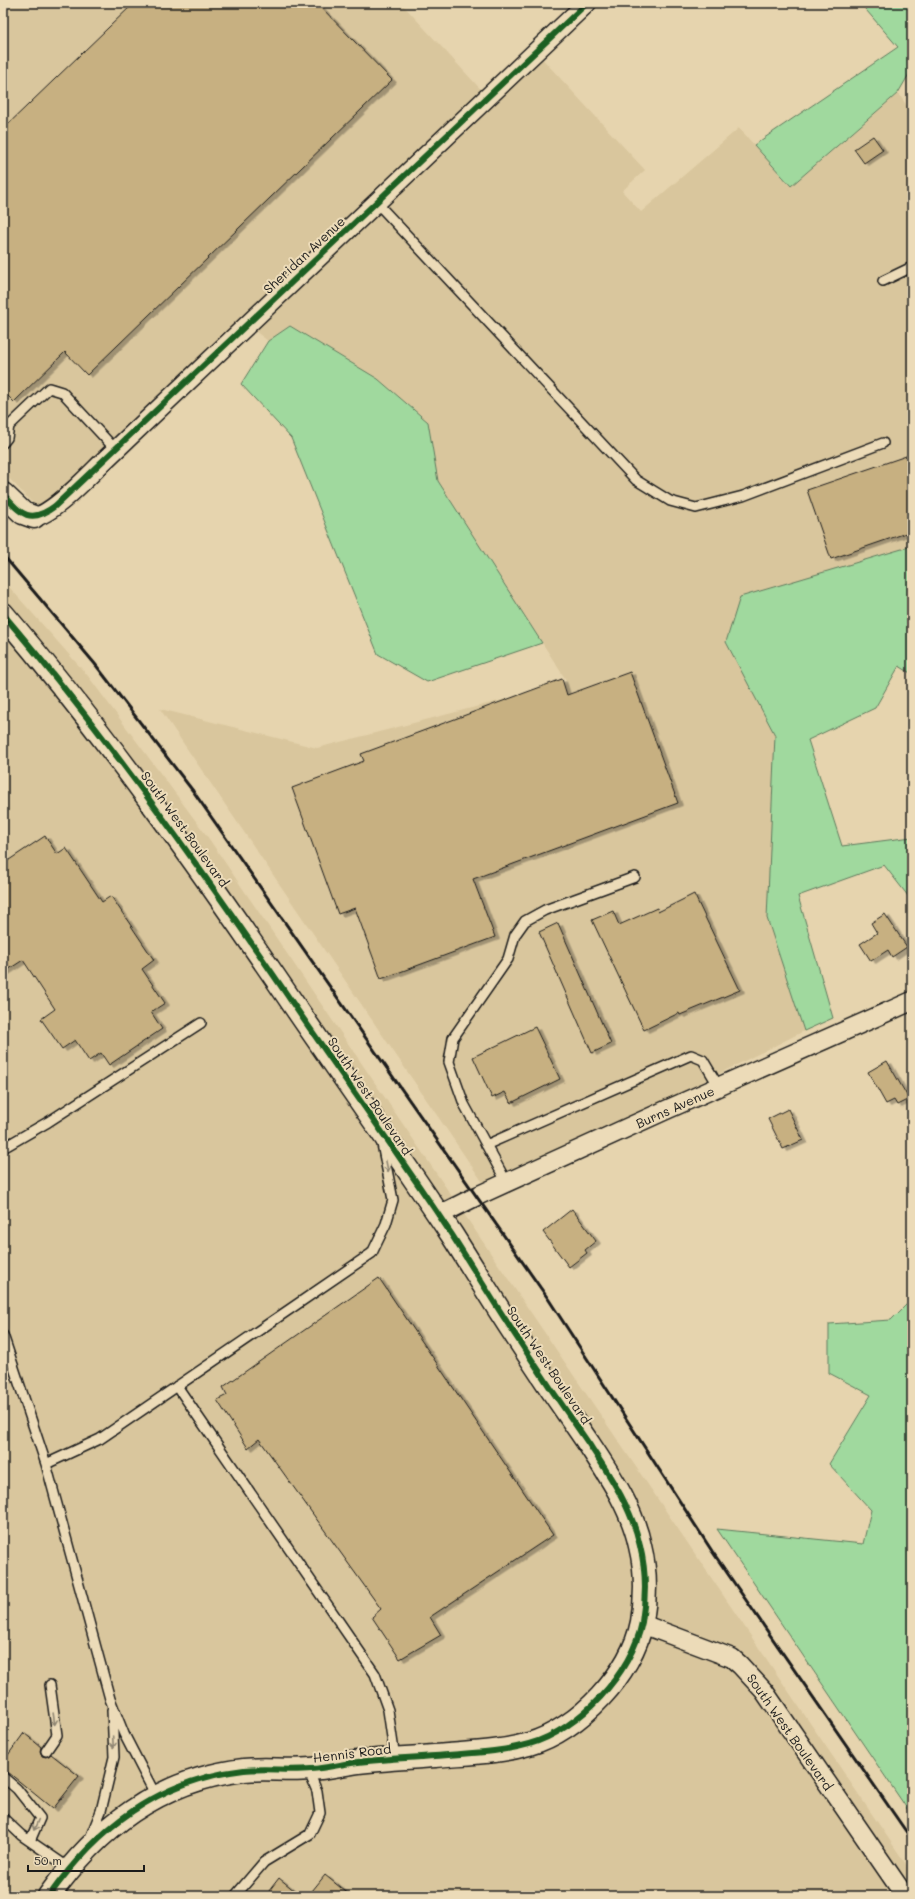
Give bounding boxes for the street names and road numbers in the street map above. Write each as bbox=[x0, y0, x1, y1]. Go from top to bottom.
street label: Sheridan Avenue bbox=[259, 212, 348, 297]
street label: South West Boulevard bbox=[138, 767, 233, 890]
street label: South West Boulevard bbox=[325, 1033, 416, 1158]
street label: Burns Avenue bbox=[633, 1082, 717, 1131]
street label: South West Boulevard bbox=[504, 1302, 595, 1427]
street label: South West Boulevard bbox=[744, 1670, 837, 1794]
street label: Hennis Road bbox=[312, 1739, 392, 1766]

